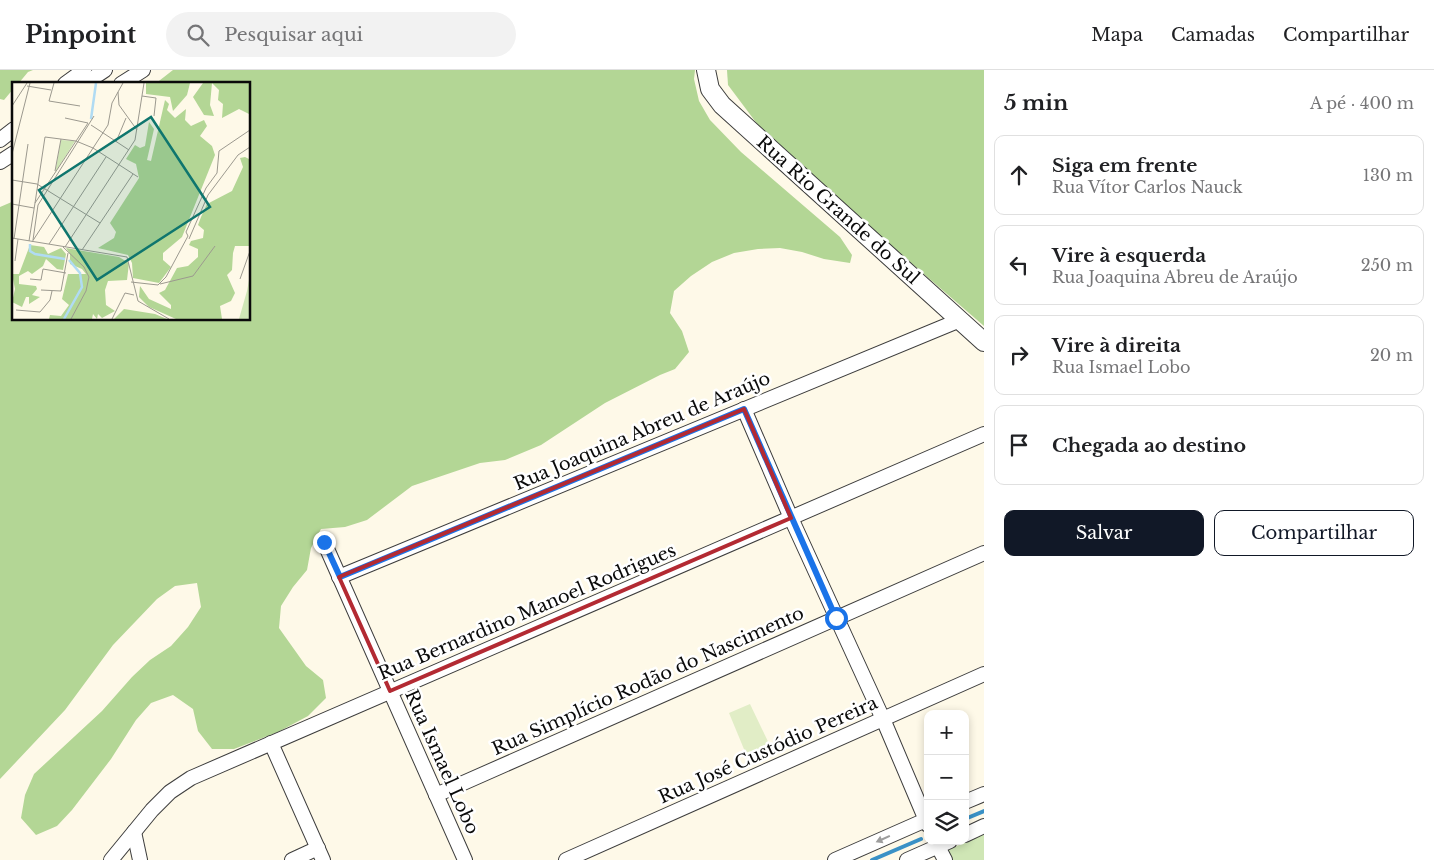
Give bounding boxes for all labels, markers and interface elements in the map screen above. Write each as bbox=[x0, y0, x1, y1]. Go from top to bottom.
search box bbox=[166, 12, 516, 57]
text: Pinpoint bbox=[25, 20, 136, 49]
icon: search bbox=[184, 21, 212, 49]
text: Pesquisar aqui bbox=[224, 23, 363, 46]
text: Mapa bbox=[1091, 24, 1143, 46]
text: Camadas bbox=[1171, 24, 1255, 46]
text: Compartilhar bbox=[1283, 24, 1409, 46]
inset map bbox=[12, 82, 250, 320]
text: 5 min bbox=[1004, 90, 1068, 116]
text: A pé · 400 m bbox=[1310, 93, 1414, 113]
street label: Rua Rio Grande do Sul bbox=[752, 131, 924, 289]
text: Siga em frente bbox=[1052, 154, 1197, 177]
icon: ahead bbox=[1005, 161, 1033, 189]
text: 130 m bbox=[1363, 165, 1413, 185]
text: Rua Vítor Carlos Nauck bbox=[1052, 177, 1243, 197]
text: Vire à esquerda bbox=[1052, 244, 1206, 267]
icon: left bbox=[1005, 251, 1033, 279]
text: 250 m bbox=[1361, 255, 1413, 275]
text: Rua Joaquina Abreu de Araújo bbox=[1052, 267, 1298, 287]
text: Vire à direita bbox=[1052, 334, 1181, 357]
icon: right bbox=[1005, 341, 1033, 369]
text: 20 m bbox=[1370, 345, 1413, 365]
text: Rua Ismael Lobo bbox=[1052, 357, 1190, 377]
street label: Rua Joaquina Abreu de Araújo bbox=[510, 367, 774, 495]
icon: arrive bbox=[1005, 431, 1033, 459]
text: Chegada ao destino bbox=[1052, 434, 1246, 457]
button: Salvar bbox=[1004, 510, 1204, 556]
button: Compartilhar bbox=[1214, 510, 1414, 556]
route end bbox=[313, 531, 336, 554]
street label: Rua Bernardino Manoel Rodrigues bbox=[375, 539, 679, 685]
street label: Rua Simplício Rodão do Nascimento bbox=[489, 602, 807, 760]
route start bbox=[825, 607, 848, 630]
street label: Rua Ismael Lobo bbox=[400, 686, 484, 838]
street label: Rua José Custódio Pereira bbox=[655, 692, 881, 808]
map controls bbox=[924, 710, 969, 845]
button: + bbox=[924, 710, 969, 755]
button: − bbox=[924, 755, 969, 800]
button: layers bbox=[924, 800, 969, 845]
one-way arrow bbox=[876, 835, 890, 843]

